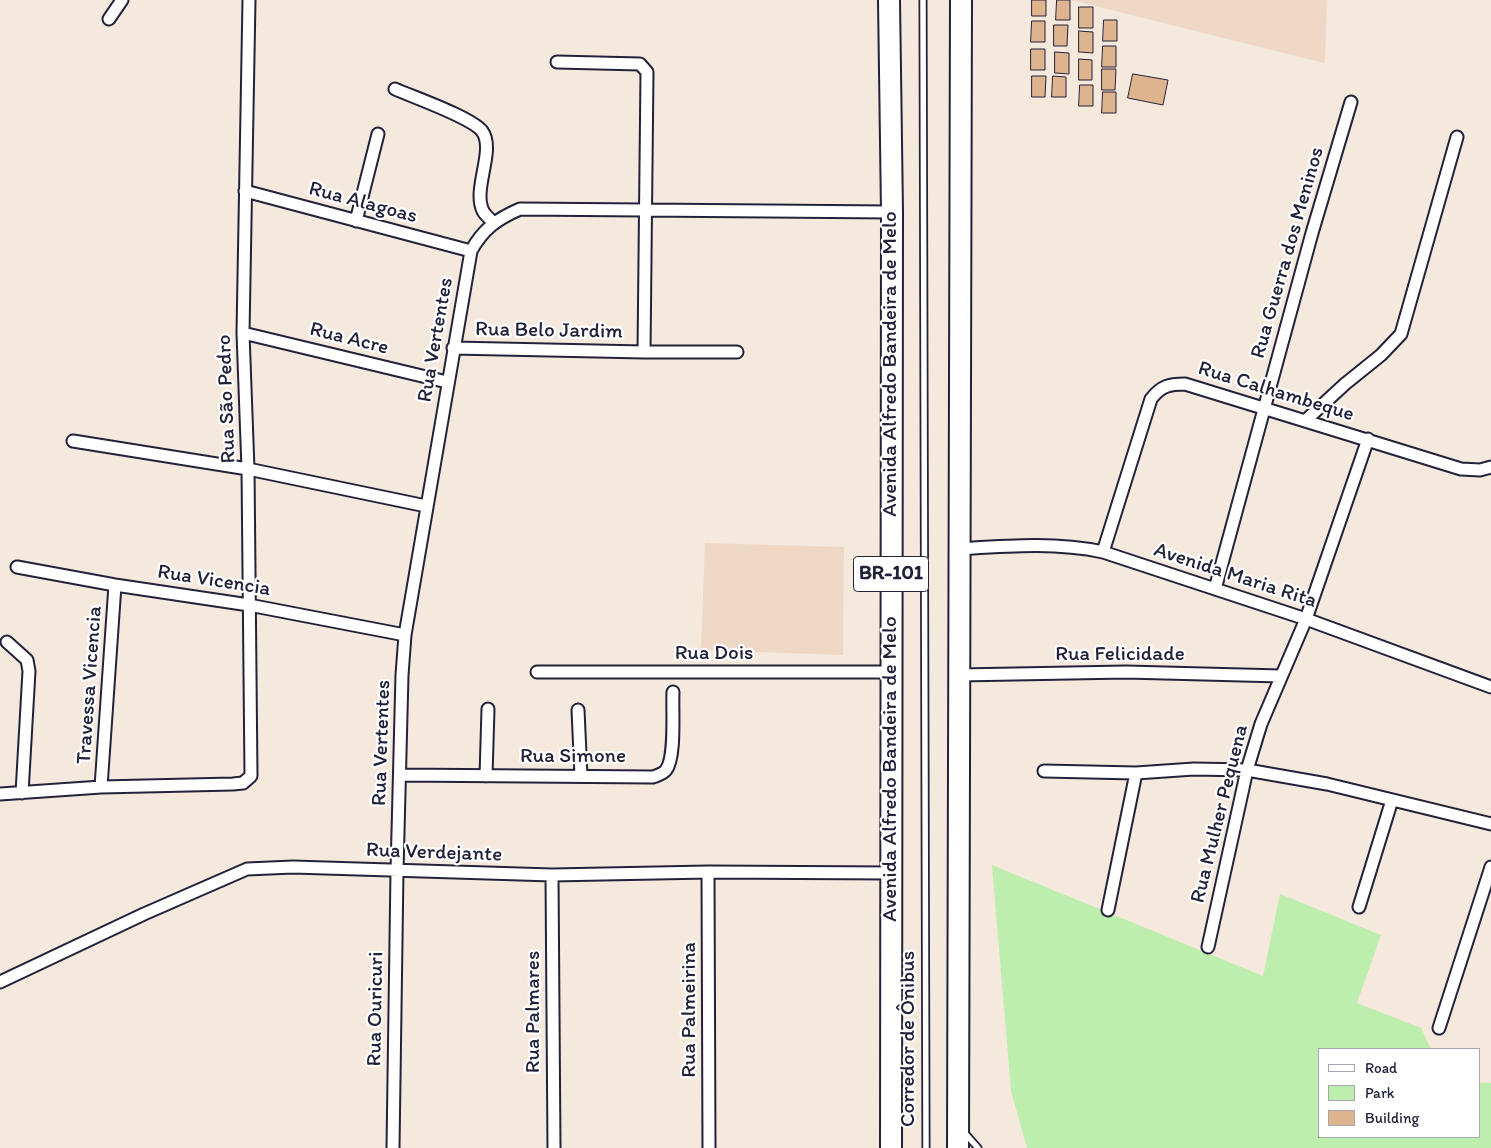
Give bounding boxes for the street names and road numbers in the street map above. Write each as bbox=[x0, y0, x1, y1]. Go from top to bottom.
street label: Rua Guerra dos Meninos bbox=[1246, 144, 1330, 362]
street label: Rua Alagoas bbox=[306, 176, 420, 230]
street label: Avenida Alfredo Bandeira de Melo bbox=[878, 211, 904, 517]
street label: Rua Vertentes bbox=[413, 276, 459, 404]
street label: Rua Acre bbox=[307, 317, 391, 361]
street label: Rua Belo Jardim bbox=[475, 317, 623, 345]
street label: Rua São Pedro bbox=[212, 334, 242, 464]
street label: Rua Calhambeque bbox=[1195, 356, 1357, 428]
street label: Avenida Maria Rita bbox=[1150, 538, 1320, 614]
road number: BR-101 bbox=[854, 556, 928, 592]
street label: Rua Vicencia bbox=[156, 560, 272, 602]
street label: Travessa Vicencia bbox=[72, 605, 108, 765]
street label: Avenida Alfredo Bandeira de Melo bbox=[878, 616, 904, 922]
street label: Rua Dois bbox=[675, 641, 753, 667]
street label: Rua Felicidade bbox=[1055, 642, 1185, 668]
street label: Rua Vertentes bbox=[367, 679, 397, 807]
street label: Rua Mulher Pequena bbox=[1186, 722, 1254, 906]
street label: Rua Simone bbox=[520, 744, 626, 770]
street label: Rua Verdejante bbox=[365, 838, 503, 868]
street label: Rua Palmeirina bbox=[677, 942, 703, 1078]
street label: Rua Ouricuri bbox=[362, 951, 390, 1067]
street label: Rua Palmares bbox=[521, 951, 547, 1073]
street label: Corredor de Ônibus bbox=[896, 951, 922, 1127]

